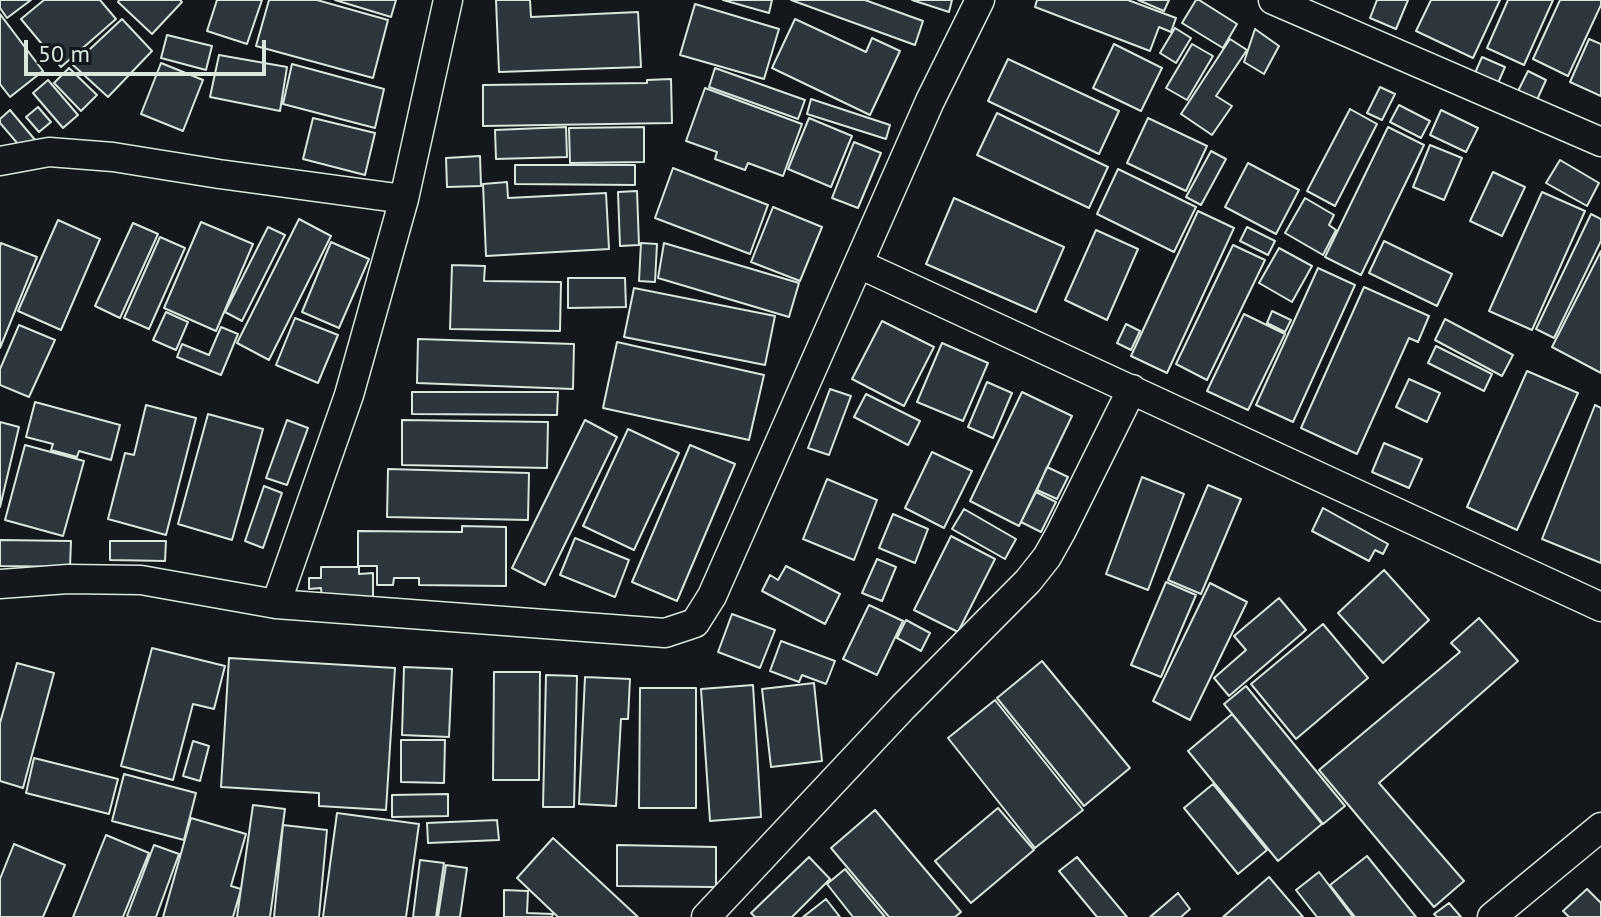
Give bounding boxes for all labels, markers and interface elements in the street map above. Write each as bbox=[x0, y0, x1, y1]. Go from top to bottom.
scale bar bbox=[28, 24, 270, 74]
text: 50 m bbox=[38, 38, 90, 69]

